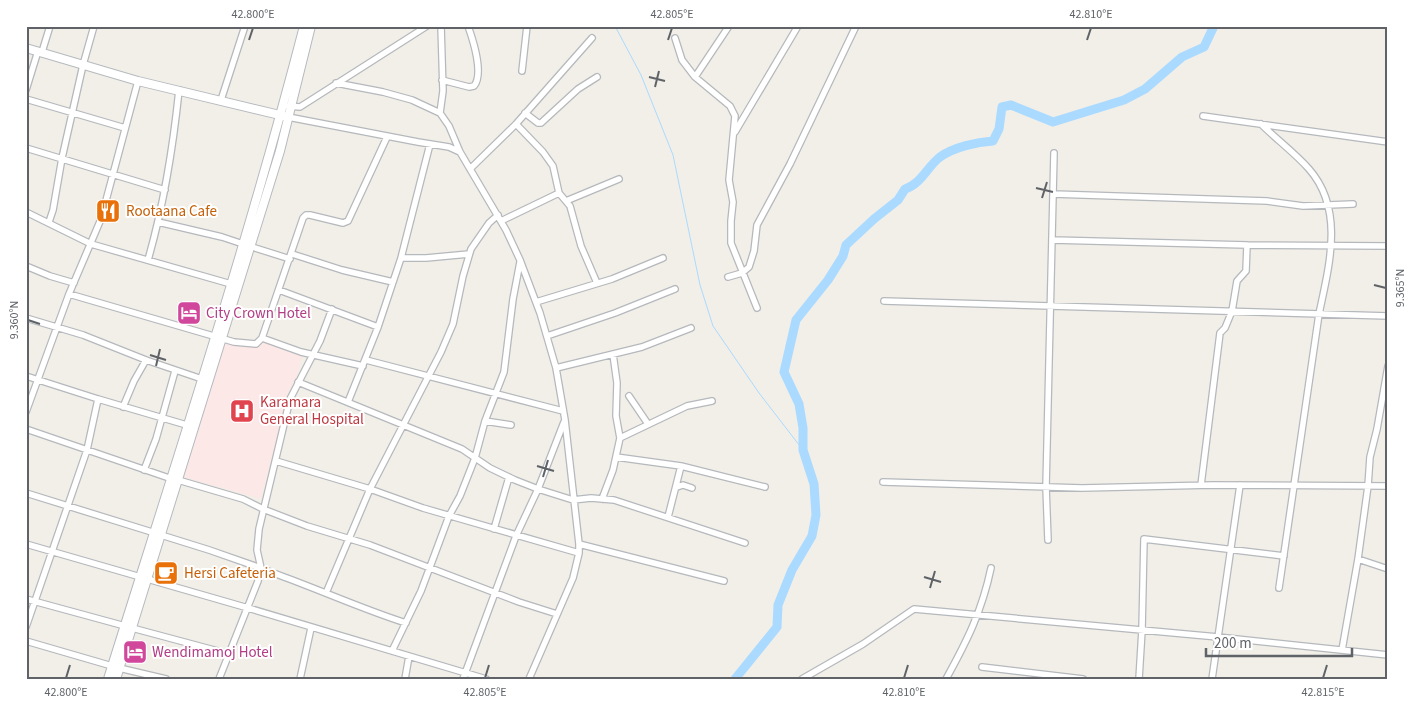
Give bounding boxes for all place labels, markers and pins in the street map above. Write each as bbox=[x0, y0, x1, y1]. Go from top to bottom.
restaurant icon: Rootaana Cafe bbox=[95, 198, 121, 224]
place label: Rootaana Cafe bbox=[126, 201, 217, 222]
hotel icon: City Crown Hotel bbox=[176, 300, 202, 326]
place label: City Crown Hotel bbox=[206, 303, 311, 324]
place label: Karamara General Hospital bbox=[260, 392, 364, 430]
hospital icon: Karamara General Hospital bbox=[229, 398, 255, 424]
cafe icon: Hersi Cafeteria bbox=[153, 560, 179, 586]
place label: Hersi Cafeteria bbox=[184, 563, 276, 584]
hotel icon: Wendimamoj Hotel bbox=[122, 639, 148, 665]
place label: Wendimamoj Hotel bbox=[152, 642, 273, 663]

